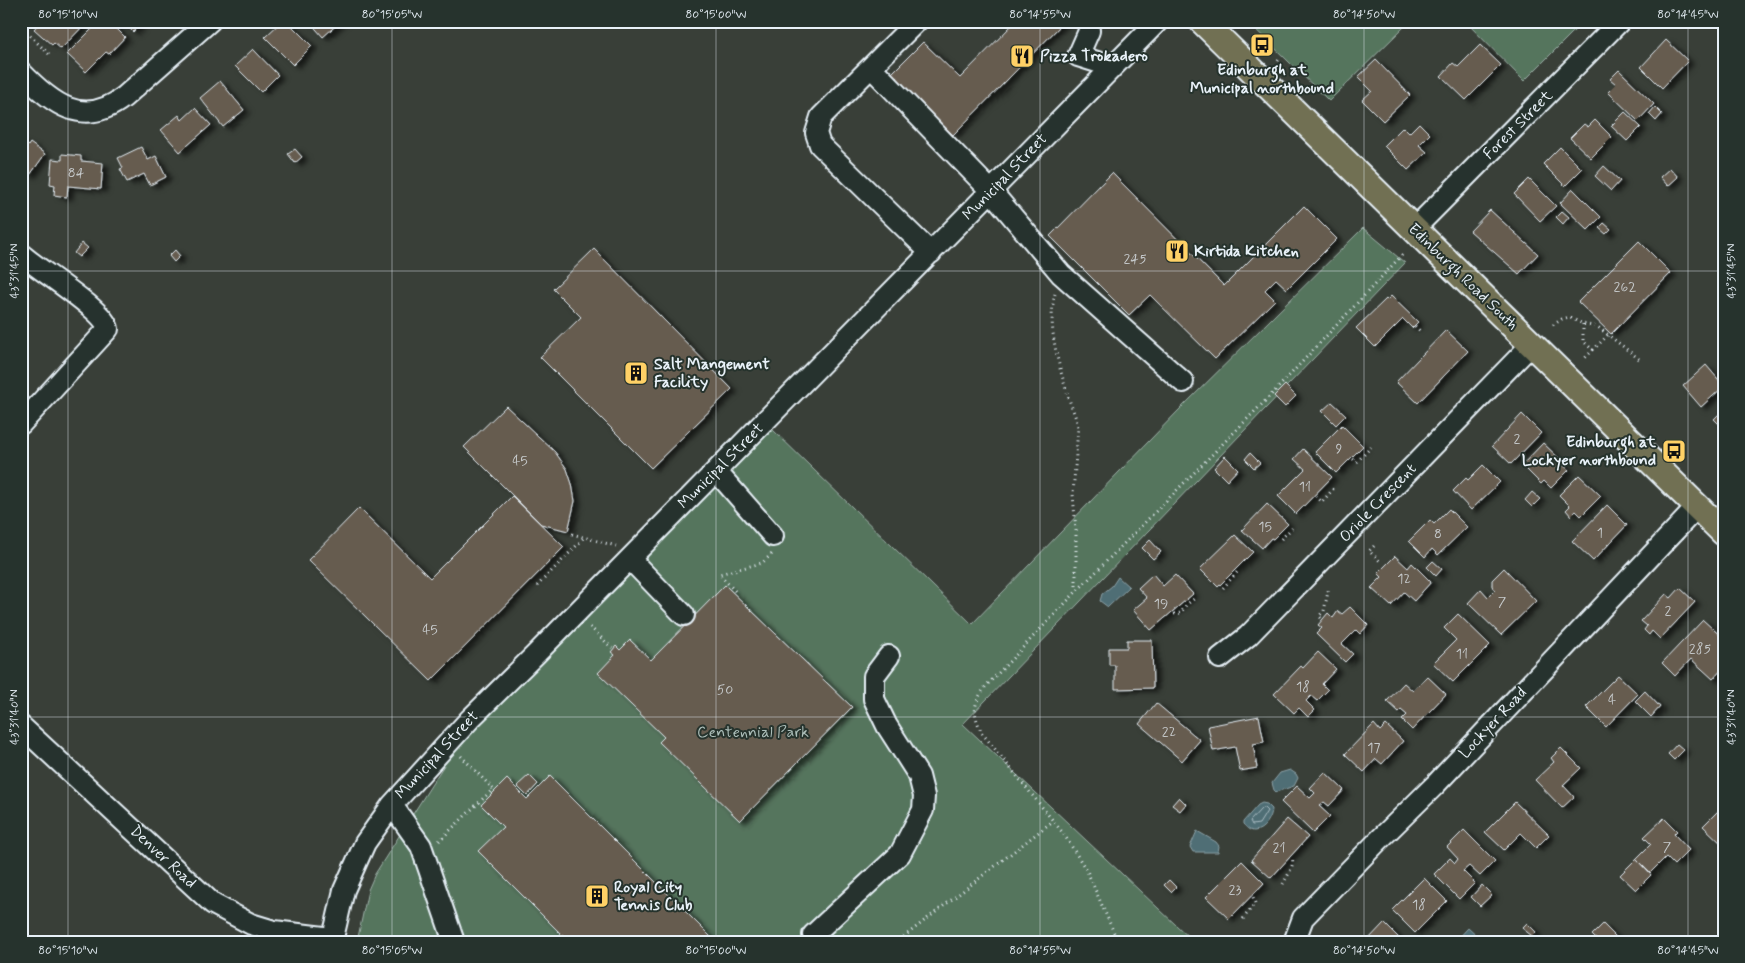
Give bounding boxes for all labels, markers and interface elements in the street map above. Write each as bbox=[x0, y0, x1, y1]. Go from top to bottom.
text: 80°15'10"W bbox=[38, 7, 98, 23]
text: 80°15'05"W bbox=[362, 7, 422, 23]
text: 80°15'00"W bbox=[686, 7, 747, 23]
text: 80°14'55"W bbox=[1009, 7, 1071, 23]
text: 80°14'50"W bbox=[1333, 7, 1395, 23]
text: 80°14'45"W bbox=[1657, 7, 1719, 23]
bus stop icon: Edinburgh at Municipal northbound bbox=[1249, 32, 1275, 58]
restaurant icon: Pizza Trokadero bbox=[1009, 43, 1035, 69]
place label: Pizza Trokadero bbox=[1040, 46, 1148, 67]
place label: Edinburgh at Municipal northbound bbox=[1190, 60, 1334, 99]
street label: Forest Street bbox=[1479, 85, 1558, 164]
street label: Municipal Street bbox=[958, 128, 1052, 225]
house number: 84 bbox=[68, 164, 85, 182]
street label: Edinburgh Road South bbox=[1403, 219, 1523, 336]
restaurant icon: Kirtida Kitchen bbox=[1164, 238, 1190, 264]
place label: Kirtida Kitchen bbox=[1194, 241, 1299, 262]
text: 43°31'45"N bbox=[7, 244, 23, 299]
text: 43°31'45"N bbox=[1724, 244, 1740, 299]
house number: 245 bbox=[1123, 250, 1147, 268]
house number: 262 bbox=[1614, 278, 1636, 296]
place label: Salt Mangement Facility bbox=[654, 354, 770, 393]
building icon: Salt Mangement Facility bbox=[623, 360, 649, 386]
street label: Municipal Street bbox=[673, 418, 769, 514]
house number: 2 bbox=[1514, 430, 1521, 448]
place label: Edinburgh at Lockyer northbound bbox=[1522, 432, 1657, 471]
bus stop icon: Edinburgh at Lockyer northbound bbox=[1661, 438, 1687, 464]
house number: 9 bbox=[1336, 440, 1343, 458]
house number: 45 bbox=[512, 452, 528, 470]
street label: Oriole Crescent bbox=[1335, 459, 1421, 547]
house number: 11 bbox=[1299, 478, 1311, 496]
house number: 15 bbox=[1258, 518, 1272, 536]
house number: 1 bbox=[1597, 524, 1603, 542]
house number: 8 bbox=[1434, 525, 1442, 543]
house number: 12 bbox=[1397, 570, 1411, 588]
house number: 7 bbox=[1498, 593, 1507, 611]
house number: 19 bbox=[1154, 595, 1168, 613]
house number: 2 bbox=[1665, 602, 1672, 620]
house number: 45 bbox=[422, 621, 438, 639]
house number: 285 bbox=[1689, 640, 1711, 658]
house number: 11 bbox=[1456, 645, 1468, 663]
house number: 18 bbox=[1296, 678, 1310, 696]
house number: 50 bbox=[717, 681, 733, 699]
street label: Lockyer Road bbox=[1454, 683, 1532, 763]
text: 43°31'40"N bbox=[7, 689, 23, 745]
text: 43°31'40"N bbox=[1724, 689, 1740, 745]
house number: 4 bbox=[1608, 691, 1616, 709]
street label: Municipal Street bbox=[391, 706, 484, 804]
park label: Centennial Park bbox=[697, 722, 809, 743]
house number: 22 bbox=[1162, 723, 1176, 741]
house number: 17 bbox=[1367, 739, 1381, 757]
street label: Denver Road bbox=[125, 821, 201, 893]
house number: 7 bbox=[1663, 838, 1672, 856]
house number: 21 bbox=[1273, 839, 1285, 857]
place label: Royal City Tennis Club bbox=[614, 877, 692, 916]
house number: 23 bbox=[1229, 881, 1241, 899]
building icon: Royal City Tennis Club bbox=[584, 883, 610, 909]
house number: 18 bbox=[1412, 896, 1426, 914]
text: 80°15'10"W bbox=[38, 943, 98, 959]
text: 80°15'05"W bbox=[362, 943, 422, 959]
text: 80°15'00"W bbox=[686, 943, 747, 959]
text: 80°14'55"W bbox=[1009, 943, 1071, 959]
text: 80°14'50"W bbox=[1333, 943, 1395, 959]
text: 80°14'45"W bbox=[1657, 943, 1719, 959]

